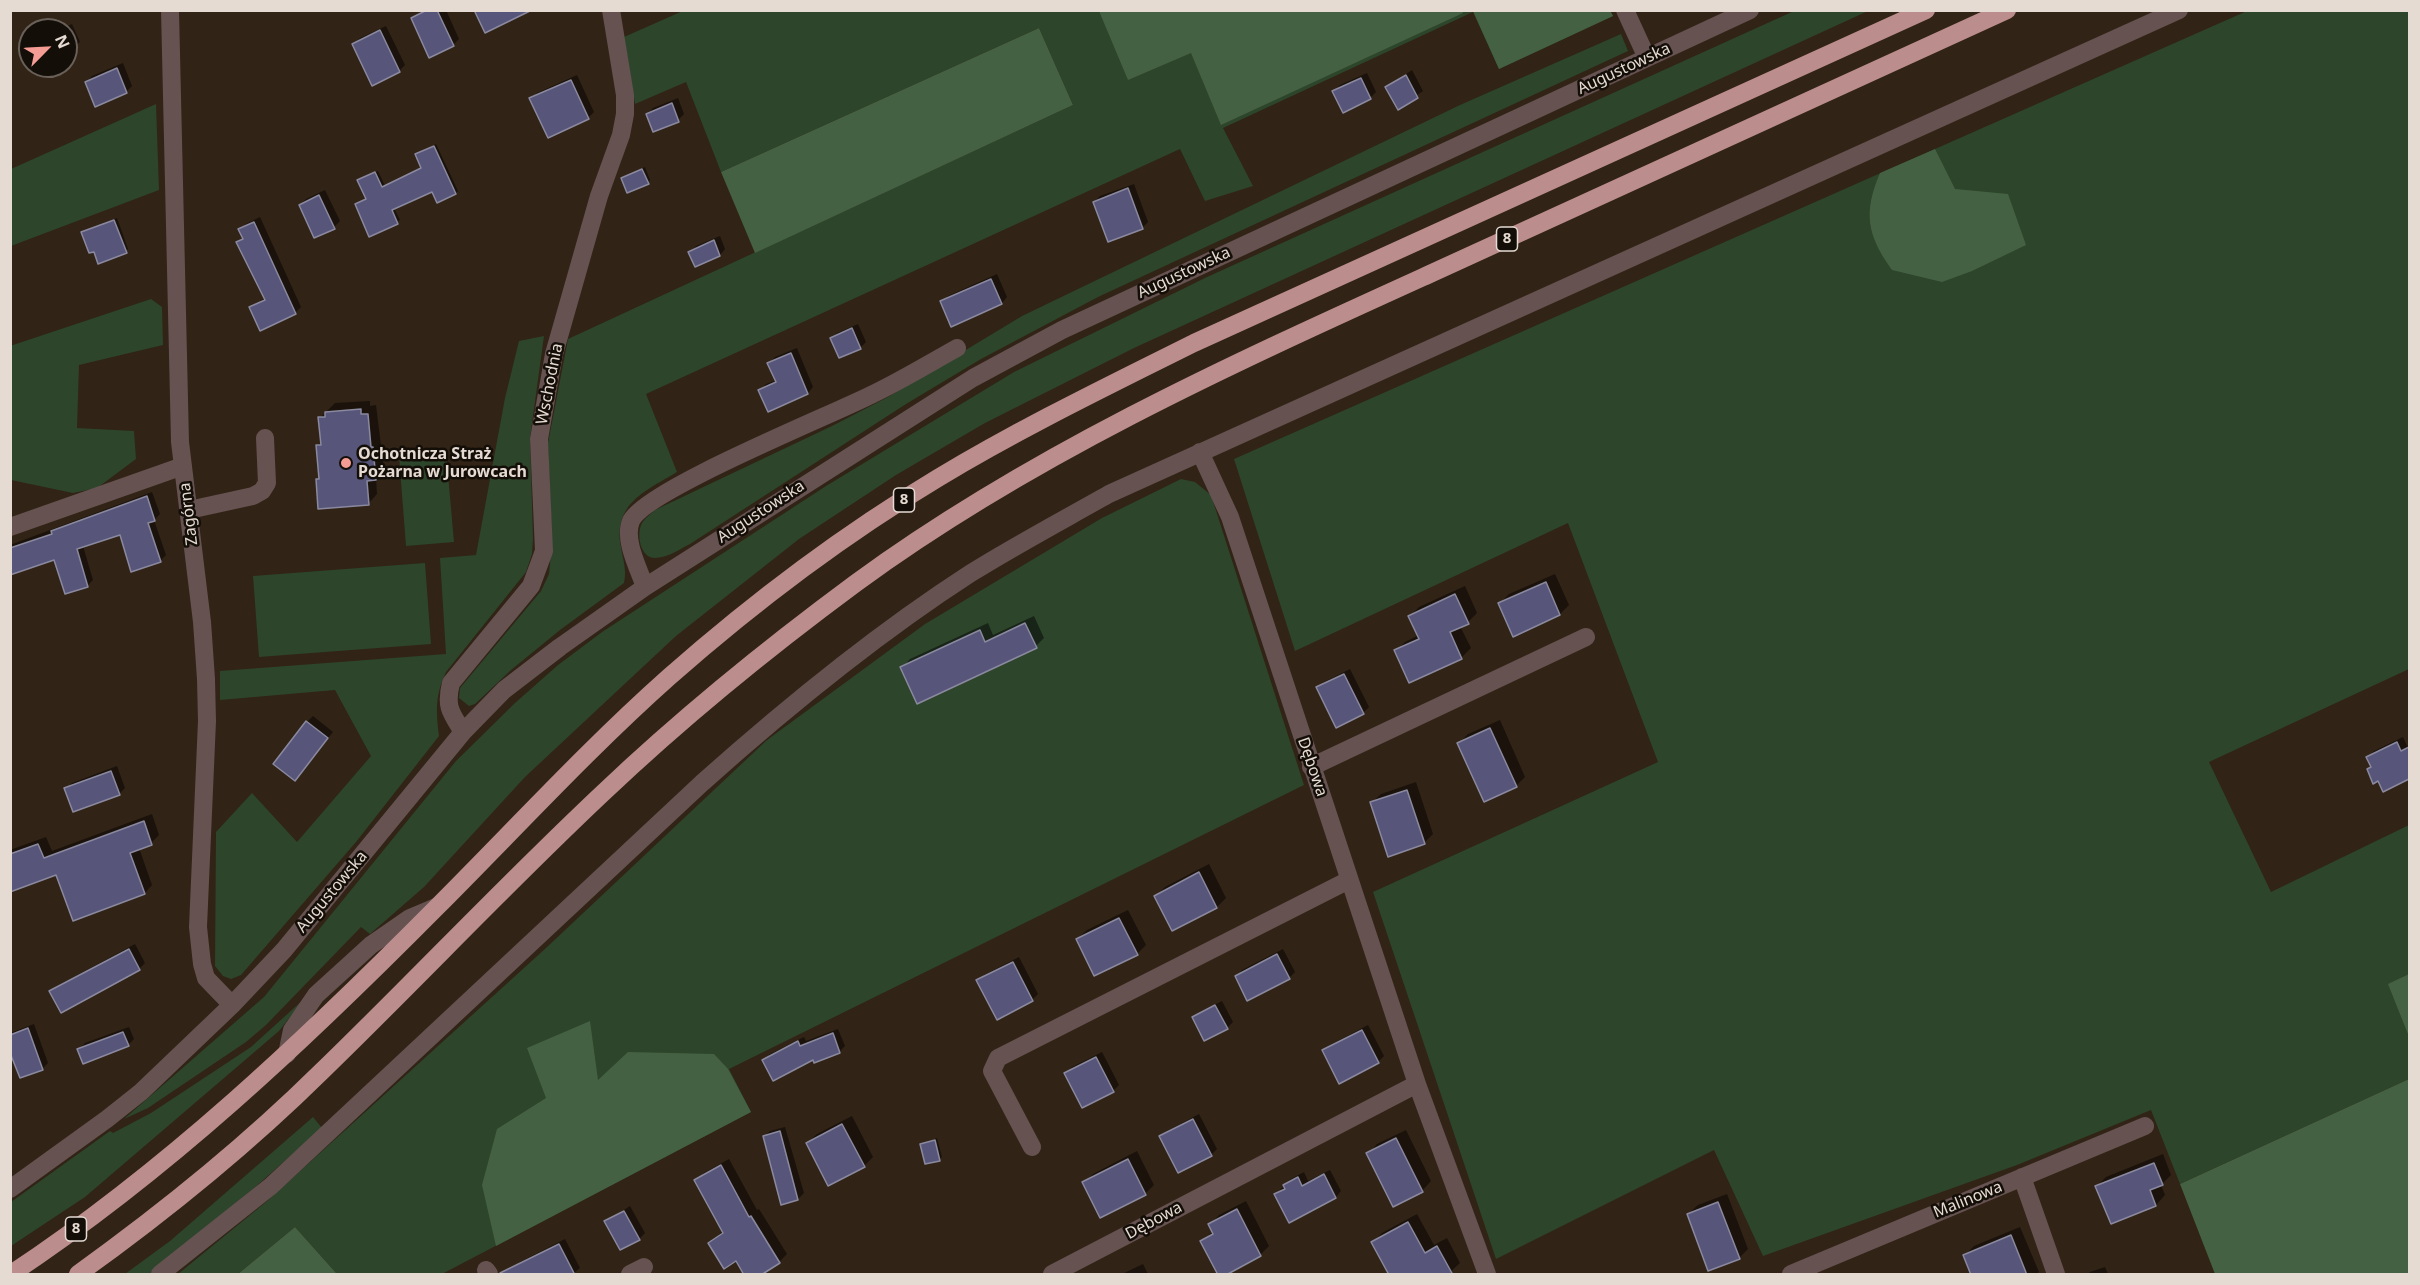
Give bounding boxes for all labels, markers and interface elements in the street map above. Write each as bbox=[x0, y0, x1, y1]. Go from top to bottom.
north arrow bbox=[18, 18, 78, 78]
text: N bbox=[50, 31, 75, 52]
street label: Augustowska bbox=[1574, 39, 1674, 99]
road number: 8 bbox=[1496, 227, 1518, 251]
street label: Augustowska bbox=[1134, 243, 1234, 303]
street label: Wschodnia bbox=[533, 342, 567, 426]
place label: Ochotnicza Straż Pożarna w Jurowcach bbox=[358, 444, 527, 482]
marker: Ochotnicza Straż Pożarna w Jurowcach bbox=[339, 456, 353, 470]
street label: Augustowska bbox=[714, 477, 808, 547]
street label: Zagórna bbox=[176, 482, 202, 546]
road number: 8 bbox=[894, 488, 914, 512]
street label: Dębowa bbox=[1293, 735, 1331, 799]
street label: Augustowska bbox=[292, 847, 372, 937]
street label: Malinowa bbox=[1931, 1178, 2005, 1222]
street label: Dębowa bbox=[1122, 1198, 1186, 1244]
road number: 8 bbox=[66, 1217, 86, 1241]

